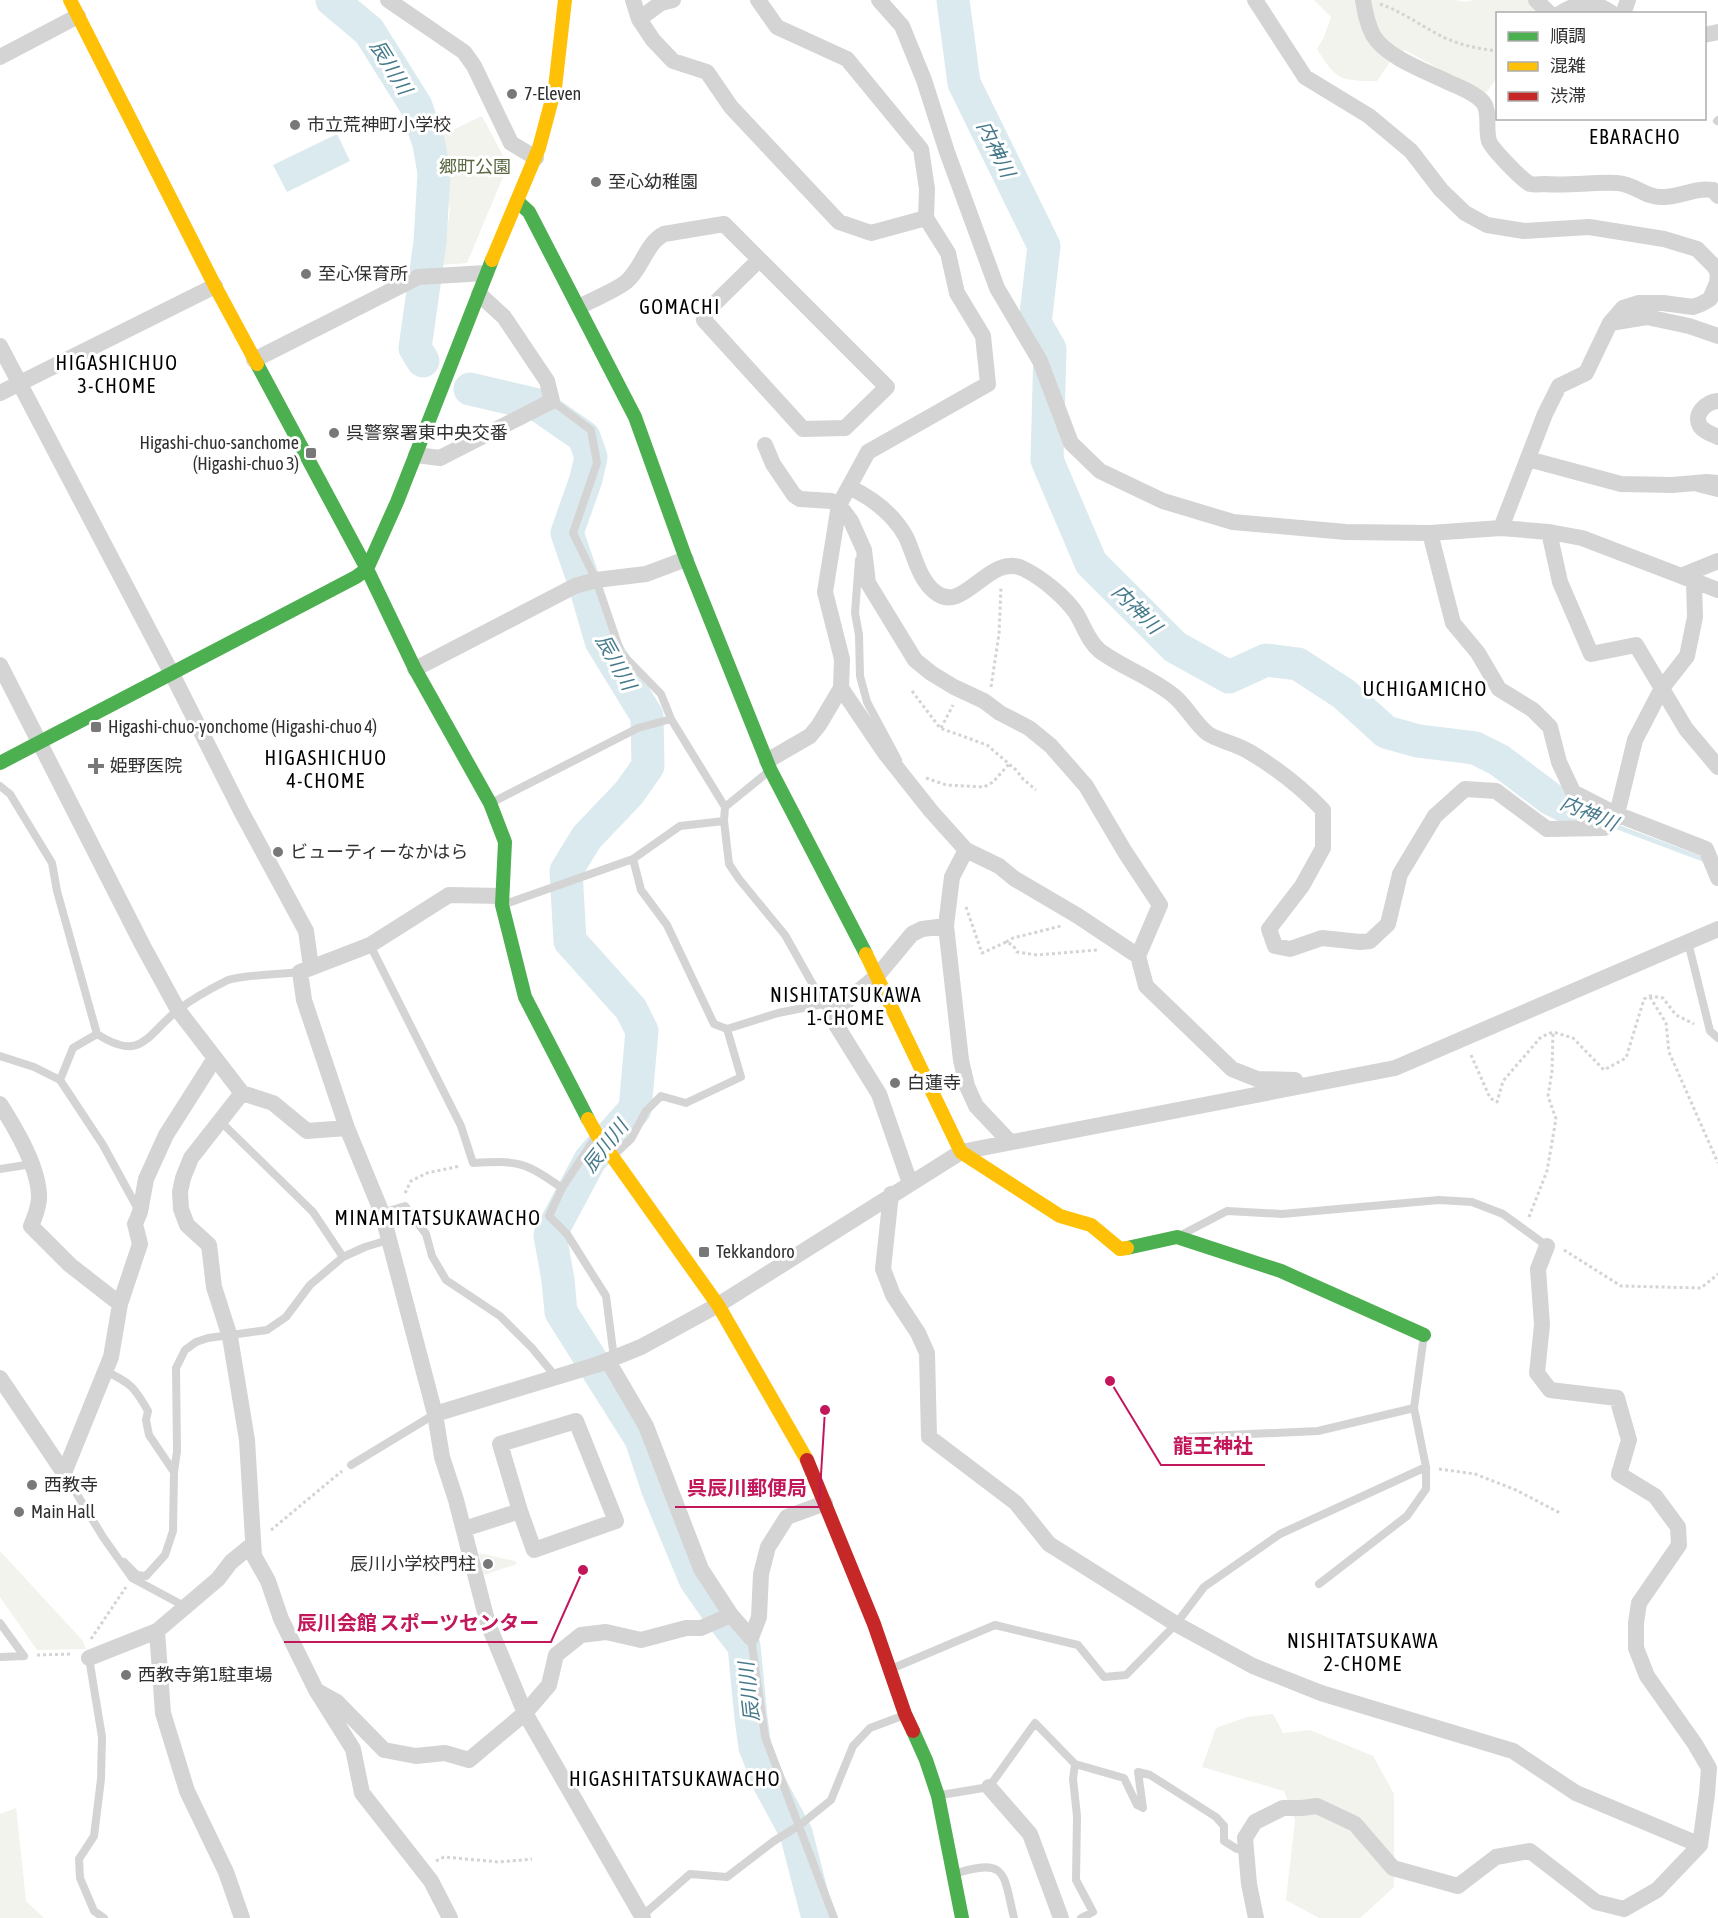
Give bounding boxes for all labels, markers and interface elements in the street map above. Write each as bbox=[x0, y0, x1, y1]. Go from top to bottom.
legend bbox=[1496, 12, 1706, 120]
text: 順調 bbox=[1550, 25, 1586, 46]
water label: 辰川川 bbox=[366, 35, 418, 100]
text: 混雑 bbox=[1550, 55, 1586, 76]
place label: 7-Eleven bbox=[524, 83, 581, 104]
text: 渋滞 bbox=[1550, 85, 1586, 106]
marker: 7-Eleven bbox=[505, 87, 519, 101]
place label: 市立荒神町小学校 bbox=[307, 114, 451, 135]
water label: 内神川 bbox=[973, 117, 1021, 183]
marker: 市立荒神町小学校 bbox=[288, 118, 302, 132]
district label: EBARACHO bbox=[1589, 125, 1681, 148]
park label: 郷町公園 bbox=[439, 156, 511, 177]
place label: 至心幼稚園 bbox=[608, 171, 698, 192]
marker: 至心幼稚園 bbox=[589, 175, 603, 189]
place label: 至心保育所 bbox=[318, 263, 408, 284]
marker: 至心保育所 bbox=[299, 267, 313, 281]
district label: GOMACHI bbox=[639, 295, 721, 318]
district label: HIGASHICHUO 3-CHOME bbox=[56, 351, 178, 397]
place label: 呉警察署東中央交番 bbox=[346, 422, 508, 443]
marker: 呉警察署東中央交番 bbox=[327, 426, 341, 440]
place label: Higashi-chuo-sanchome (Higashi-chuo 3) bbox=[139, 432, 299, 474]
marker: Higashi-chuo-sanchome (Higashi-chuo 3) bbox=[304, 446, 318, 460]
water label: 内神川 bbox=[1108, 579, 1168, 639]
water label: 辰川川 bbox=[592, 630, 642, 695]
district label: UCHIGAMICHO bbox=[1362, 677, 1488, 700]
place label: Higashi-chuo-yonchome (Higashi-chuo 4) bbox=[108, 716, 377, 737]
marker: Higashi-chuo-yonchome (Higashi-chuo 4) bbox=[89, 720, 103, 734]
district label: HIGASHICHUO 4-CHOME bbox=[265, 746, 387, 792]
place label: 姫野医院 bbox=[110, 755, 182, 776]
marker: 姫野医院 bbox=[87, 757, 105, 775]
water label: 内神川 bbox=[1557, 790, 1623, 836]
place label: ビューティーなかはら bbox=[290, 841, 468, 862]
marker: ビューティーなかはら bbox=[271, 845, 285, 859]
district label: NISHITATSUKAWA 1-CHOME bbox=[770, 983, 922, 1029]
place label: 白蓮寺 bbox=[907, 1072, 961, 1093]
marker: 白蓮寺 bbox=[888, 1076, 902, 1090]
water label: 辰川川 bbox=[577, 1113, 633, 1176]
district label: MINAMITATSUKAWACHO bbox=[335, 1206, 541, 1229]
place label: Tekkandoro bbox=[716, 1241, 795, 1262]
marker: Tekkandoro bbox=[697, 1245, 711, 1259]
callout: 龍王神社 bbox=[1161, 1427, 1265, 1465]
text: 龍王神社 bbox=[1173, 1434, 1253, 1457]
callout: 呉辰川郵便局 bbox=[675, 1469, 819, 1507]
place label: 西教寺 bbox=[44, 1474, 98, 1495]
text: 呉辰川郵便局 bbox=[687, 1476, 807, 1499]
marker: 西教寺 bbox=[25, 1478, 39, 1492]
place label: Main Hall bbox=[31, 1501, 95, 1522]
marker: Main Hall bbox=[12, 1505, 26, 1519]
place label: 辰川小学校門柱 bbox=[350, 1553, 476, 1574]
marker: 辰川小学校門柱 bbox=[481, 1557, 495, 1571]
callout: 辰川会館 スポーツセンター bbox=[284, 1604, 551, 1642]
text: 辰川会館 スポーツセンター bbox=[297, 1611, 539, 1634]
district label: NISHITATSUKAWA 2-CHOME bbox=[1287, 1629, 1439, 1675]
water label: 辰川川 bbox=[734, 1659, 763, 1723]
place label: 西教寺第1駐車場 bbox=[138, 1664, 272, 1685]
marker: 西教寺第1駐車場 bbox=[119, 1668, 133, 1682]
district label: HIGASHITATSUKAWACHO bbox=[569, 1767, 781, 1790]

